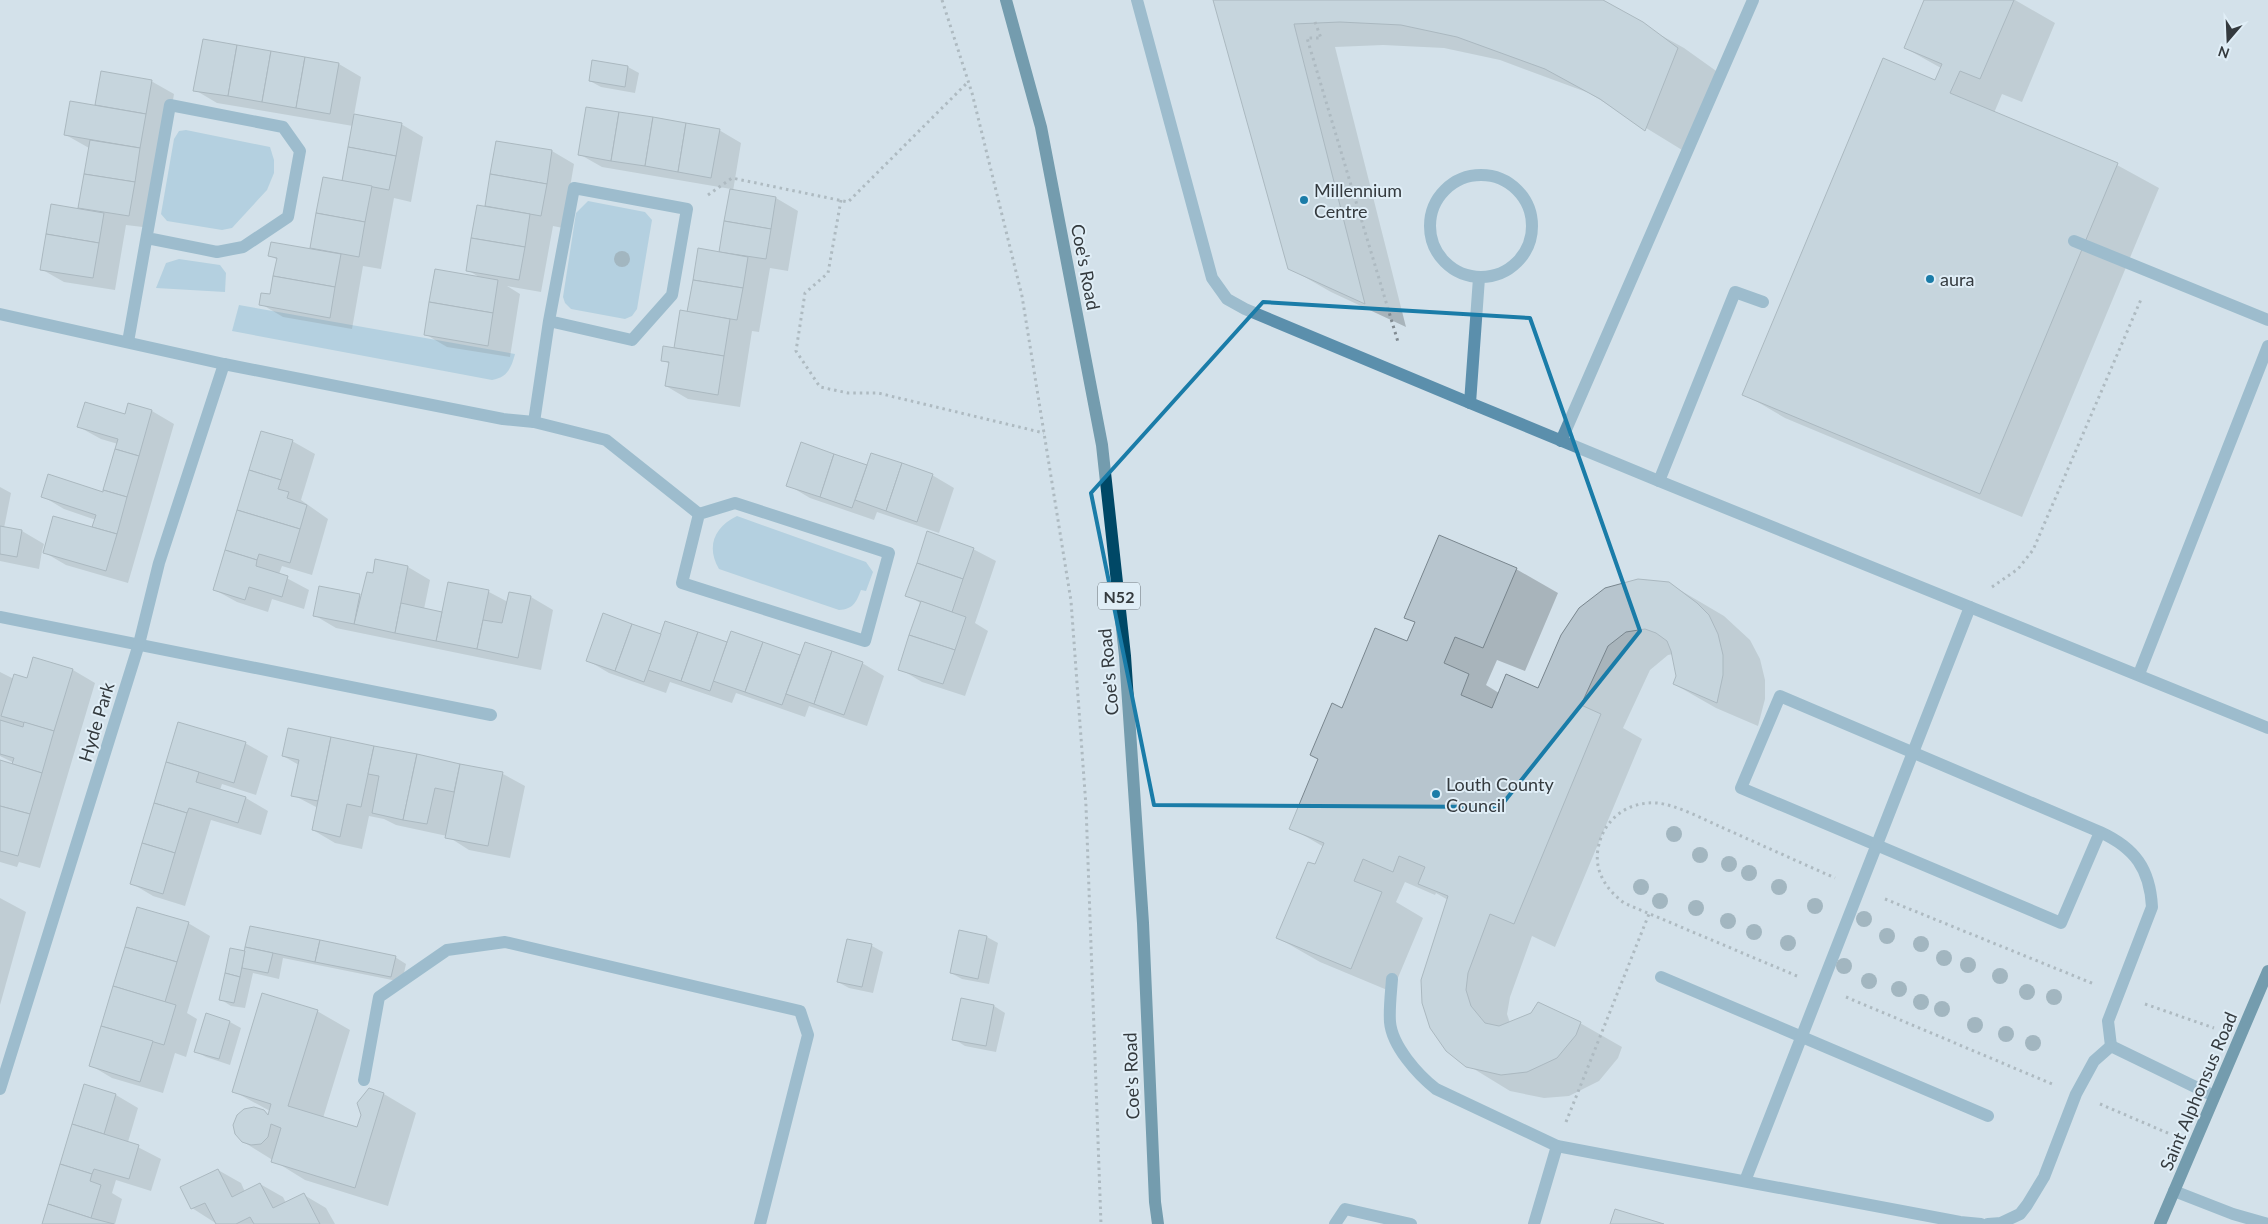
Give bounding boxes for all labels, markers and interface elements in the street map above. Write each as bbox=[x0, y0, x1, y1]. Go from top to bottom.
north arrow bbox=[2203, 15, 2253, 65]
text: N bbox=[2216, 43, 2231, 63]
place label: Millennium Centre bbox=[1314, 179, 1402, 222]
marker: Millennium Centre bbox=[1298, 194, 1310, 206]
street label: Coe's Road bbox=[1067, 222, 1105, 312]
place label: aura bbox=[1940, 268, 1974, 290]
marker: aura bbox=[1924, 273, 1936, 285]
road number: N52 bbox=[1098, 582, 1140, 610]
street label: Coe's Road bbox=[1093, 628, 1123, 716]
street label: Hyde Park bbox=[74, 679, 119, 764]
place label: Louth County Council bbox=[1446, 773, 1554, 816]
marker: Louth County Council bbox=[1430, 788, 1442, 800]
street label: Saint Alphonsus Road bbox=[2155, 1008, 2241, 1174]
street label: Coe's Road bbox=[1118, 1032, 1144, 1120]

